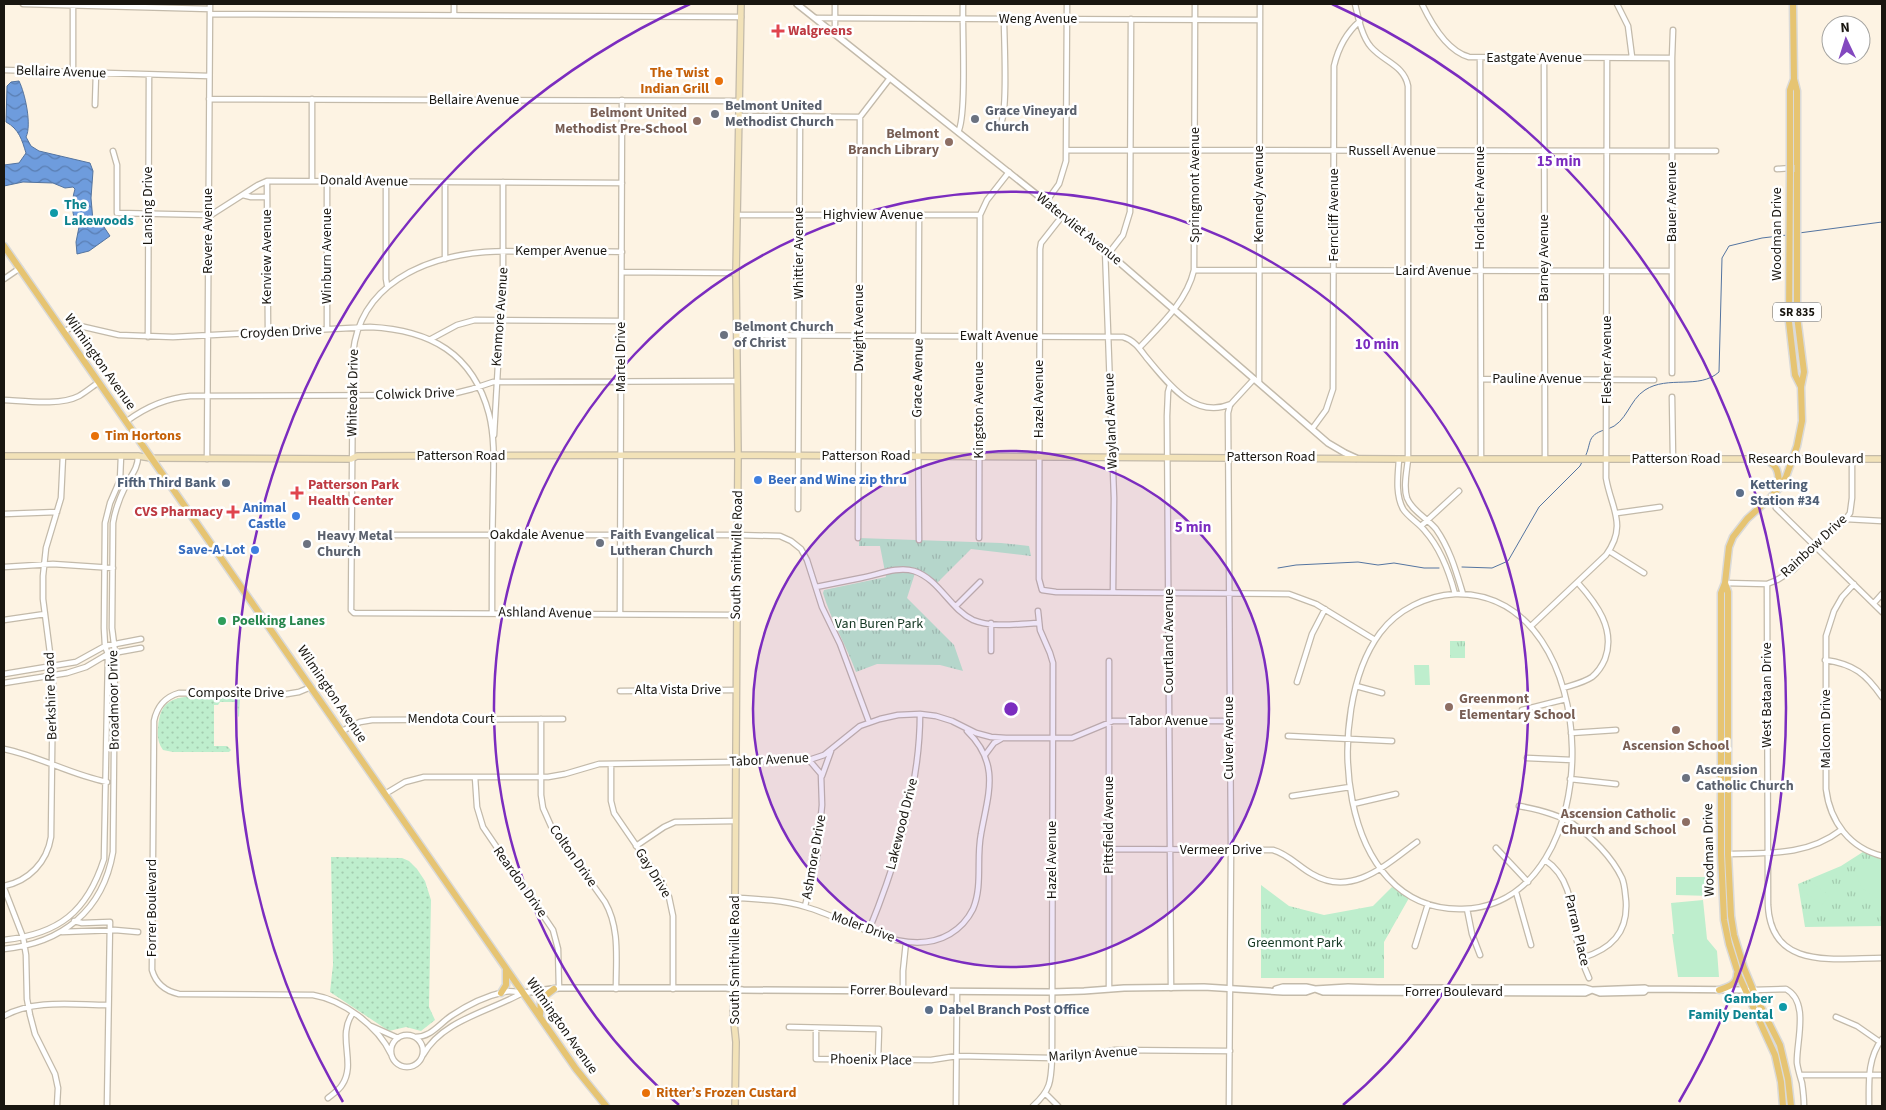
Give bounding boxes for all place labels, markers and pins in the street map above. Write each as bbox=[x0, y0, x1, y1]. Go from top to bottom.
place label: Walgreens bbox=[788, 21, 852, 41]
marker: Walgreens bbox=[772, 25, 784, 37]
place label: The Twist Indian Grill bbox=[640, 63, 710, 99]
marker: The Twist Indian Grill bbox=[713, 75, 725, 87]
place label: Belmont United Methodist Church bbox=[725, 96, 834, 132]
place label: Grace Vineyard Church bbox=[985, 101, 1077, 137]
place label: Belmont United Methodist Pre-School bbox=[555, 103, 687, 139]
marker: Belmont United Methodist Church bbox=[709, 108, 721, 120]
marker: Grace Vineyard Church bbox=[969, 113, 981, 125]
marker: Belmont United Methodist Pre-School bbox=[691, 115, 703, 127]
place label: Belmont Branch Library bbox=[848, 124, 940, 160]
marker: Belmont Branch Library bbox=[943, 136, 955, 148]
place label: The Lakewoods bbox=[64, 195, 134, 231]
marker: The Lakewoods bbox=[48, 207, 60, 219]
place label: Belmont Church of Christ bbox=[734, 317, 834, 353]
marker: Belmont Church of Christ bbox=[718, 329, 730, 341]
place label: Tim Hortons bbox=[105, 426, 181, 446]
marker: Tim Hortons bbox=[89, 430, 101, 442]
place label: Beer and Wine zip thru bbox=[768, 470, 907, 490]
place label: Fifth Third Bank bbox=[117, 473, 216, 493]
marker: Beer and Wine zip thru bbox=[752, 474, 764, 486]
place label: Patterson Park Health Center bbox=[308, 475, 399, 511]
place label: Kettering Station #34 bbox=[1750, 475, 1820, 511]
marker: Fifth Third Bank bbox=[220, 477, 232, 489]
marker: Patterson Park Health Center bbox=[290, 486, 304, 500]
marker: Kettering Station #34 bbox=[1734, 487, 1746, 499]
place label: Animal Castle bbox=[242, 498, 286, 534]
place label: CVS Pharmacy bbox=[134, 502, 224, 522]
marker: CVS Pharmacy bbox=[227, 506, 239, 518]
marker: Animal Castle bbox=[290, 510, 302, 522]
place label: Faith Evangelical Lutheran Church bbox=[610, 525, 714, 561]
place label: Heavy Metal Church bbox=[317, 526, 393, 562]
marker: Faith Evangelical Lutheran Church bbox=[594, 537, 606, 549]
marker: Heavy Metal Church bbox=[301, 538, 313, 550]
place label: Save-A-Lot bbox=[178, 540, 246, 560]
marker: Save-A-Lot bbox=[249, 544, 261, 556]
place label: Poelking Lanes bbox=[232, 611, 325, 631]
marker: Poelking Lanes bbox=[216, 615, 228, 627]
place label: Greenmont Elementary School bbox=[1459, 689, 1575, 725]
centre of rings bbox=[1002, 700, 1020, 718]
marker: Greenmont Elementary School bbox=[1443, 701, 1455, 713]
marker: Ascension School bbox=[1670, 724, 1682, 736]
place label: Ascension School bbox=[1622, 736, 1729, 756]
place label: Ascension Catholic Church bbox=[1695, 760, 1794, 796]
marker: Ascension Catholic Church bbox=[1680, 772, 1692, 784]
place label: Ascension Catholic Church and School bbox=[1560, 804, 1676, 840]
marker: Ascension Catholic Church and School bbox=[1680, 816, 1692, 828]
place label: Gamber Family Dental bbox=[1688, 989, 1773, 1025]
place label: Dabel Branch Post Office bbox=[939, 1000, 1090, 1020]
marker: Gamber Family Dental bbox=[1777, 1001, 1789, 1013]
marker: Dabel Branch Post Office bbox=[923, 1004, 935, 1016]
place label: Ritter’s Frozen Custard bbox=[656, 1083, 796, 1103]
marker: Ritter’s Frozen Custard bbox=[640, 1087, 652, 1099]

